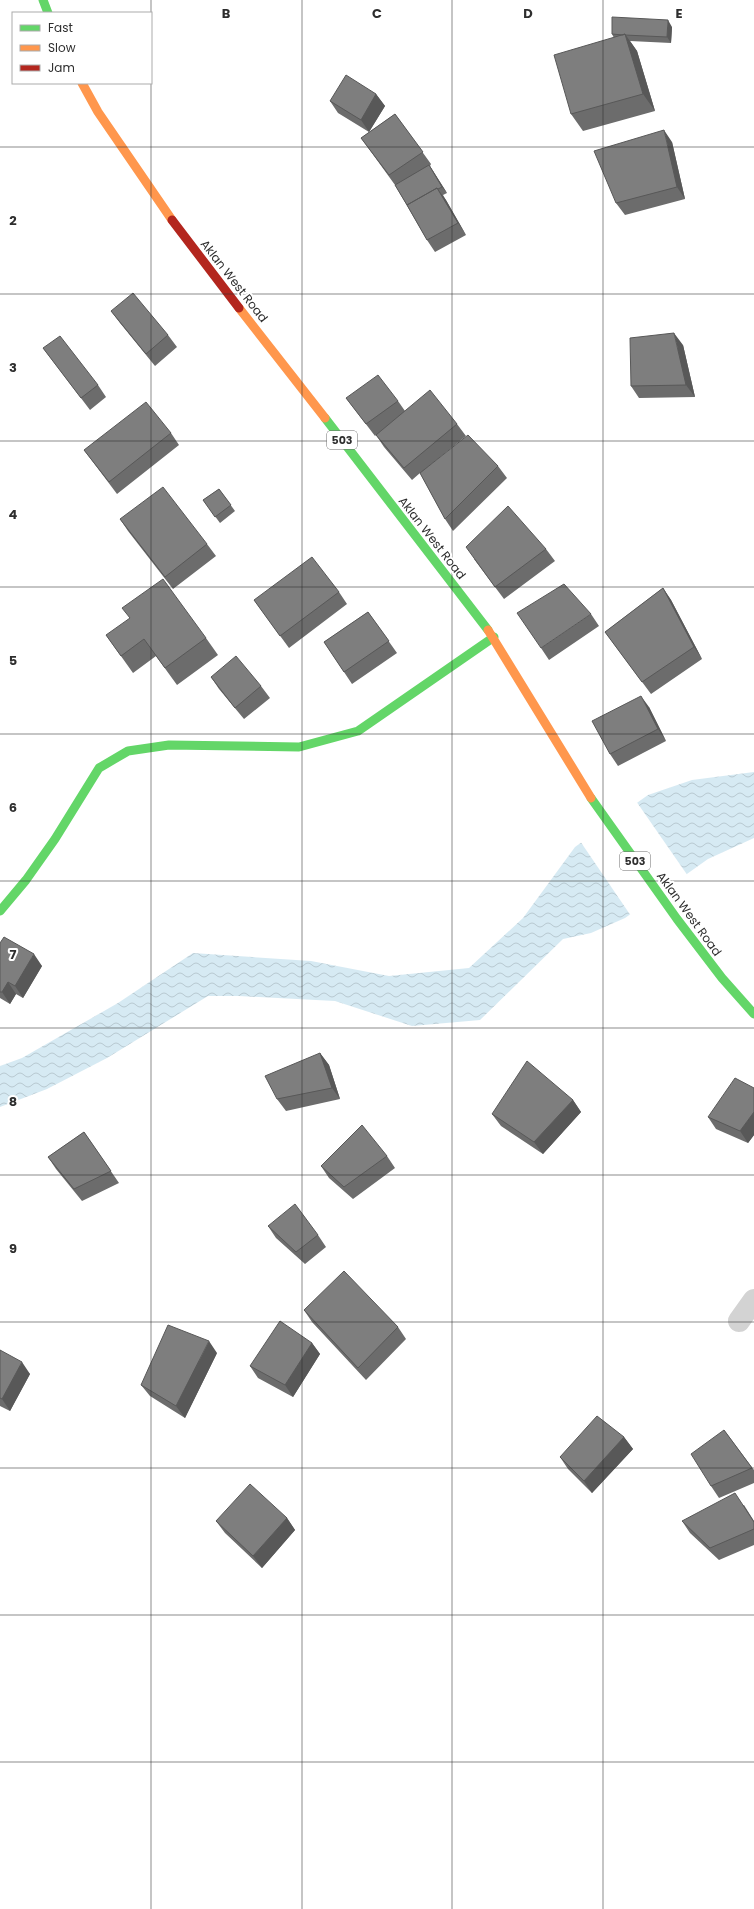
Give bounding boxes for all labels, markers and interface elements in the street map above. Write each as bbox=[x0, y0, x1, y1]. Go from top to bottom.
text: B bbox=[222, 4, 231, 23]
text: C bbox=[372, 4, 382, 23]
text: D bbox=[523, 4, 533, 23]
text: E bbox=[675, 4, 683, 23]
legend bbox=[12, 12, 152, 84]
text: Fast bbox=[48, 19, 73, 36]
text: Slow bbox=[48, 39, 76, 56]
text: Jam bbox=[48, 59, 75, 76]
text: 2 bbox=[9, 211, 17, 230]
street label: Aklan West Road bbox=[197, 236, 272, 325]
text: 3 bbox=[9, 358, 17, 377]
road number: 503 bbox=[327, 431, 357, 449]
street label: Aklan West Road bbox=[395, 493, 470, 582]
text: 4 bbox=[9, 505, 18, 524]
text: 5 bbox=[9, 651, 17, 670]
text: 6 bbox=[9, 798, 17, 817]
road number: 503 bbox=[620, 852, 650, 870]
street label: Aklan West Road bbox=[653, 868, 726, 959]
text: 7 bbox=[10, 945, 17, 964]
text: 8 bbox=[9, 1092, 17, 1111]
text: 9 bbox=[9, 1239, 17, 1258]

